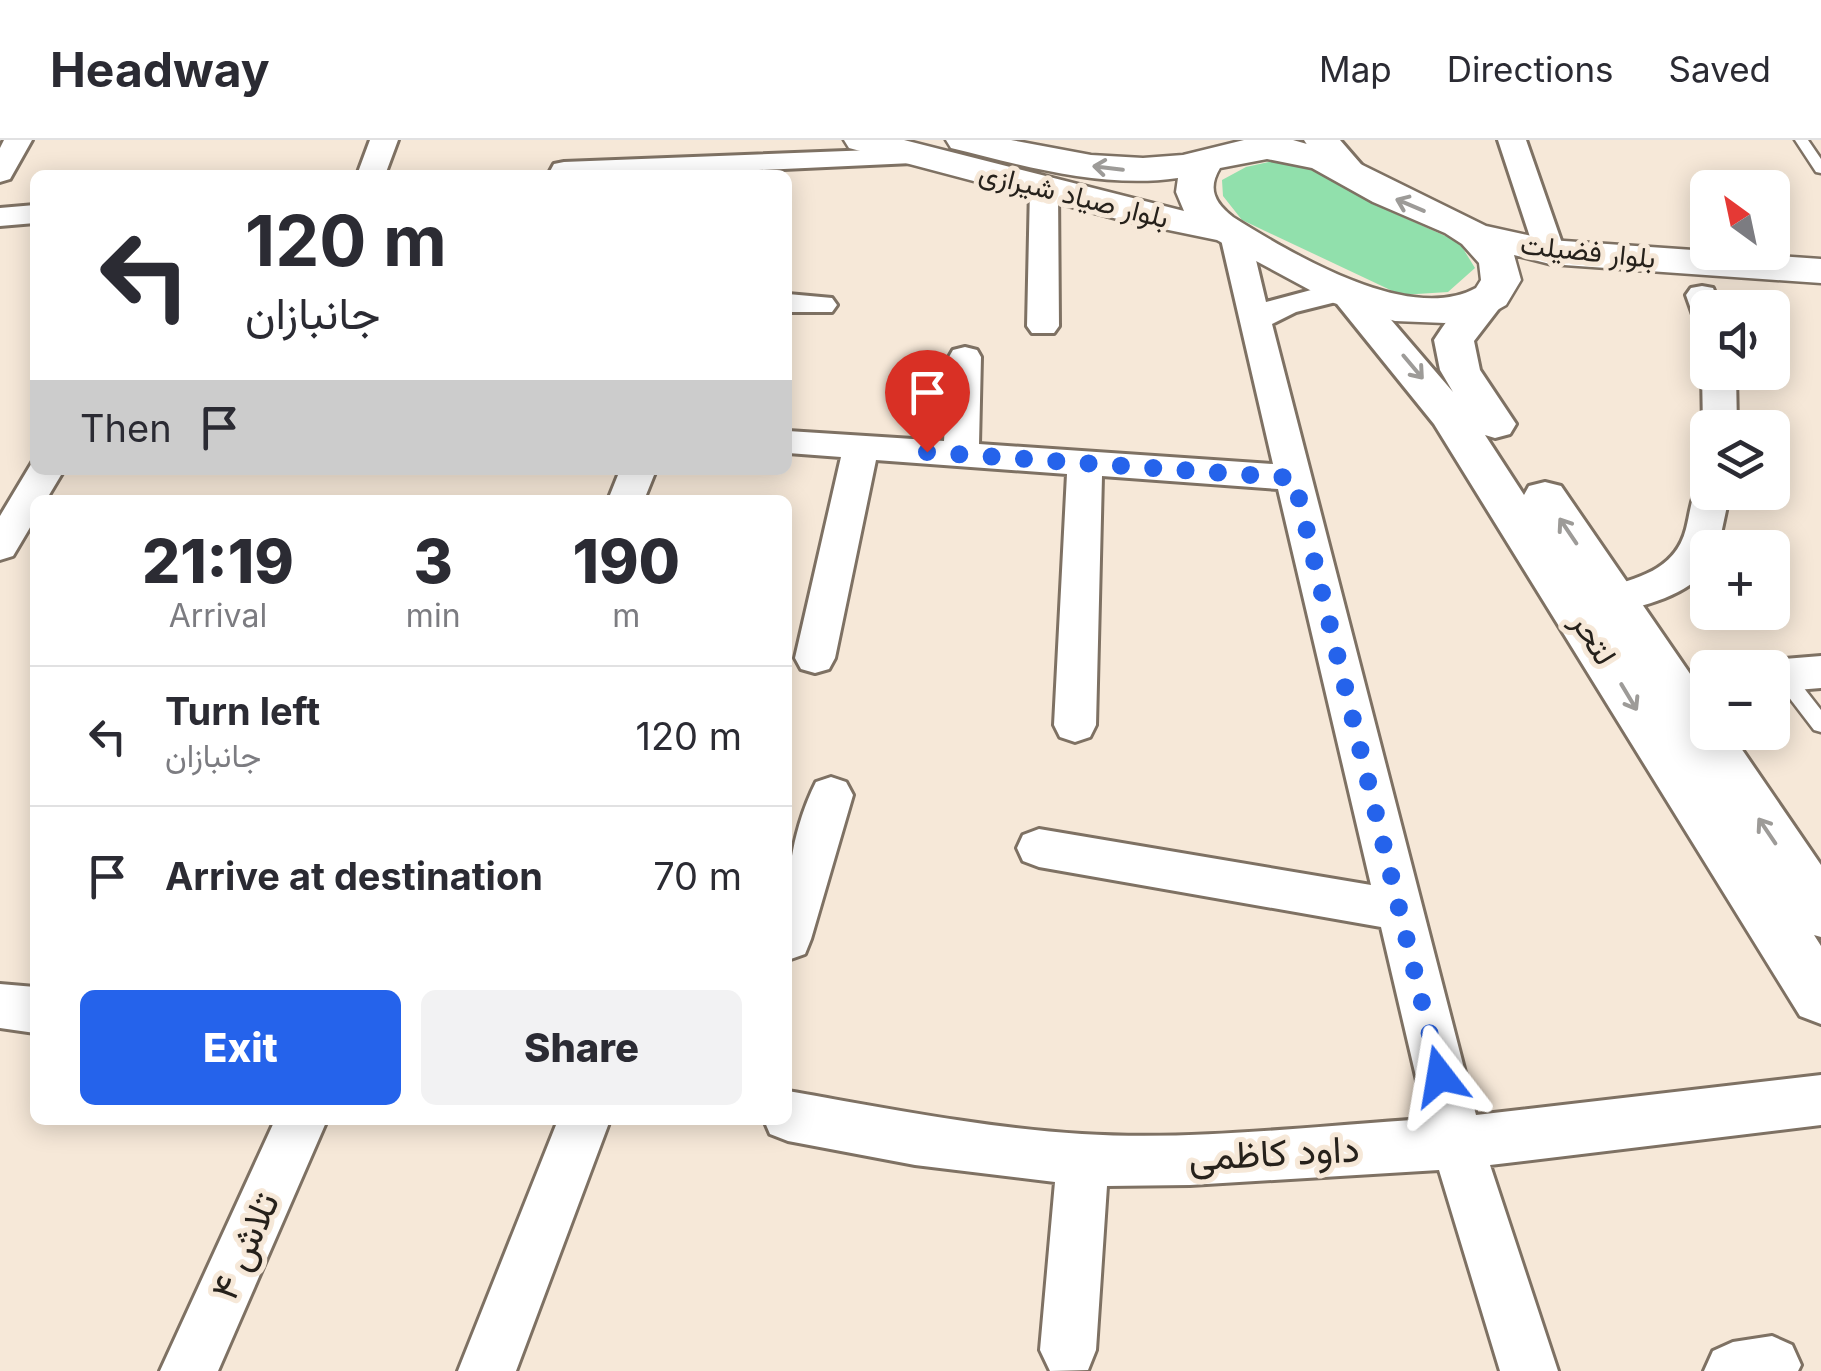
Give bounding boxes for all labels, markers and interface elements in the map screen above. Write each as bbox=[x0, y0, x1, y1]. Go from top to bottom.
text: Headway bbox=[50, 40, 270, 99]
text: Map bbox=[1319, 48, 1392, 90]
text: Directions bbox=[1447, 48, 1614, 90]
text: Saved bbox=[1669, 48, 1771, 90]
street label: بلوار صیاد شیرازی bbox=[976, 155, 1172, 236]
one-way arrow bbox=[1092, 158, 1125, 177]
north arrow bbox=[1690, 170, 1790, 270]
map controls bbox=[1690, 170, 1790, 750]
one-way arrow bbox=[1396, 195, 1426, 213]
text: 120 m bbox=[245, 198, 447, 283]
icon: left bbox=[80, 210, 210, 340]
street label: بلوار فضیلت bbox=[1519, 227, 1657, 276]
text: جانبازان bbox=[245, 285, 380, 340]
button: sound bbox=[1690, 290, 1790, 390]
pin bbox=[885, 350, 970, 453]
one-way arrow bbox=[1401, 354, 1423, 380]
icon: arrive bbox=[900, 365, 955, 420]
icon: arrive bbox=[192, 400, 247, 455]
text: Then bbox=[80, 405, 172, 451]
button: layers bbox=[1690, 410, 1790, 510]
one-way arrow bbox=[1557, 517, 1578, 545]
text: 21:19 bbox=[142, 525, 294, 597]
text: 3 bbox=[413, 525, 453, 597]
text: 190 bbox=[572, 525, 680, 597]
button: + bbox=[1690, 530, 1790, 630]
text: Arrival bbox=[169, 596, 267, 635]
text: min bbox=[406, 596, 461, 635]
text: m bbox=[612, 596, 640, 635]
street label: لتحر bbox=[1562, 604, 1625, 673]
button: − bbox=[1690, 650, 1790, 750]
one-way arrow bbox=[1619, 682, 1639, 711]
text: Turn left bbox=[165, 688, 320, 734]
icon: left bbox=[80, 709, 135, 764]
text: 120 m bbox=[635, 713, 742, 759]
text: جانبازان bbox=[165, 736, 261, 775]
one-way arrow bbox=[1757, 817, 1778, 845]
icon: arrive bbox=[80, 849, 135, 904]
text: Arrive at destination bbox=[165, 853, 543, 899]
text: 70 m bbox=[653, 853, 742, 899]
button: Exit bbox=[80, 990, 401, 1105]
button: Share bbox=[421, 990, 742, 1105]
position arrow bbox=[1388, 1024, 1492, 1128]
street label: داود کاظمی bbox=[1187, 1125, 1361, 1180]
street label: تلاش ۴ bbox=[200, 1185, 289, 1307]

